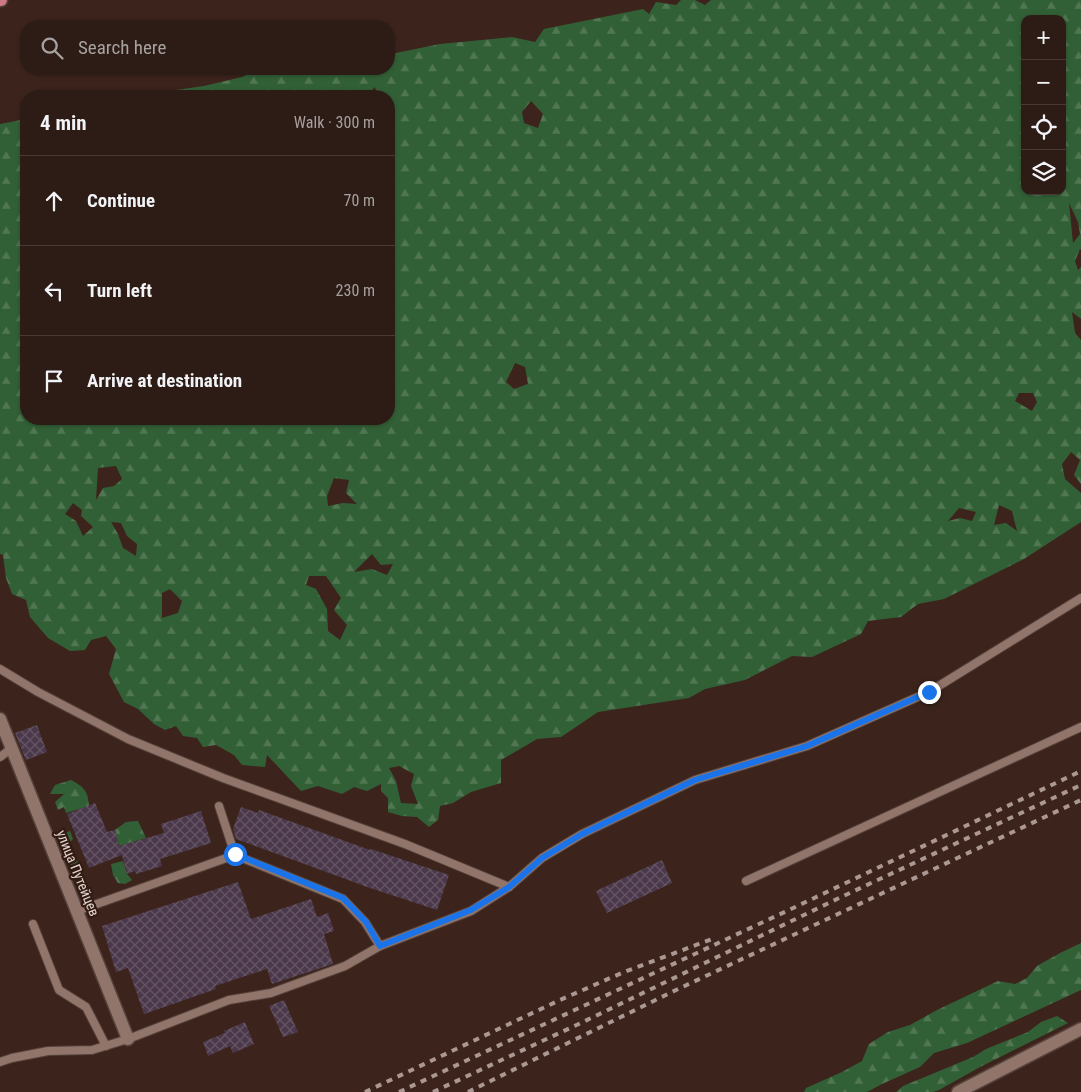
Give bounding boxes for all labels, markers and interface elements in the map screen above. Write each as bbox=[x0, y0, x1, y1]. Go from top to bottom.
map controls bbox=[1021, 15, 1066, 195]
button: + bbox=[1021, 15, 1066, 60]
search box bbox=[20, 20, 395, 75]
icon: search bbox=[38, 34, 66, 62]
text: Search here bbox=[78, 36, 166, 59]
button: − bbox=[1021, 60, 1066, 105]
button: locate bbox=[1021, 105, 1066, 150]
text: 4 min bbox=[40, 111, 87, 135]
text: Walk · 300 m bbox=[294, 113, 375, 132]
button: layers bbox=[1021, 150, 1066, 195]
icon: ahead bbox=[40, 187, 68, 215]
text: Continue bbox=[87, 189, 155, 212]
text: 70 m bbox=[343, 191, 375, 210]
icon: left bbox=[40, 277, 68, 305]
text: Turn left bbox=[87, 279, 152, 302]
text: 230 m bbox=[336, 281, 375, 300]
icon: arrive bbox=[40, 367, 68, 395]
text: Arrive at destination bbox=[87, 369, 242, 392]
route end bbox=[918, 681, 941, 704]
street label: улица Путейцев bbox=[53, 828, 103, 918]
route start bbox=[224, 843, 247, 866]

